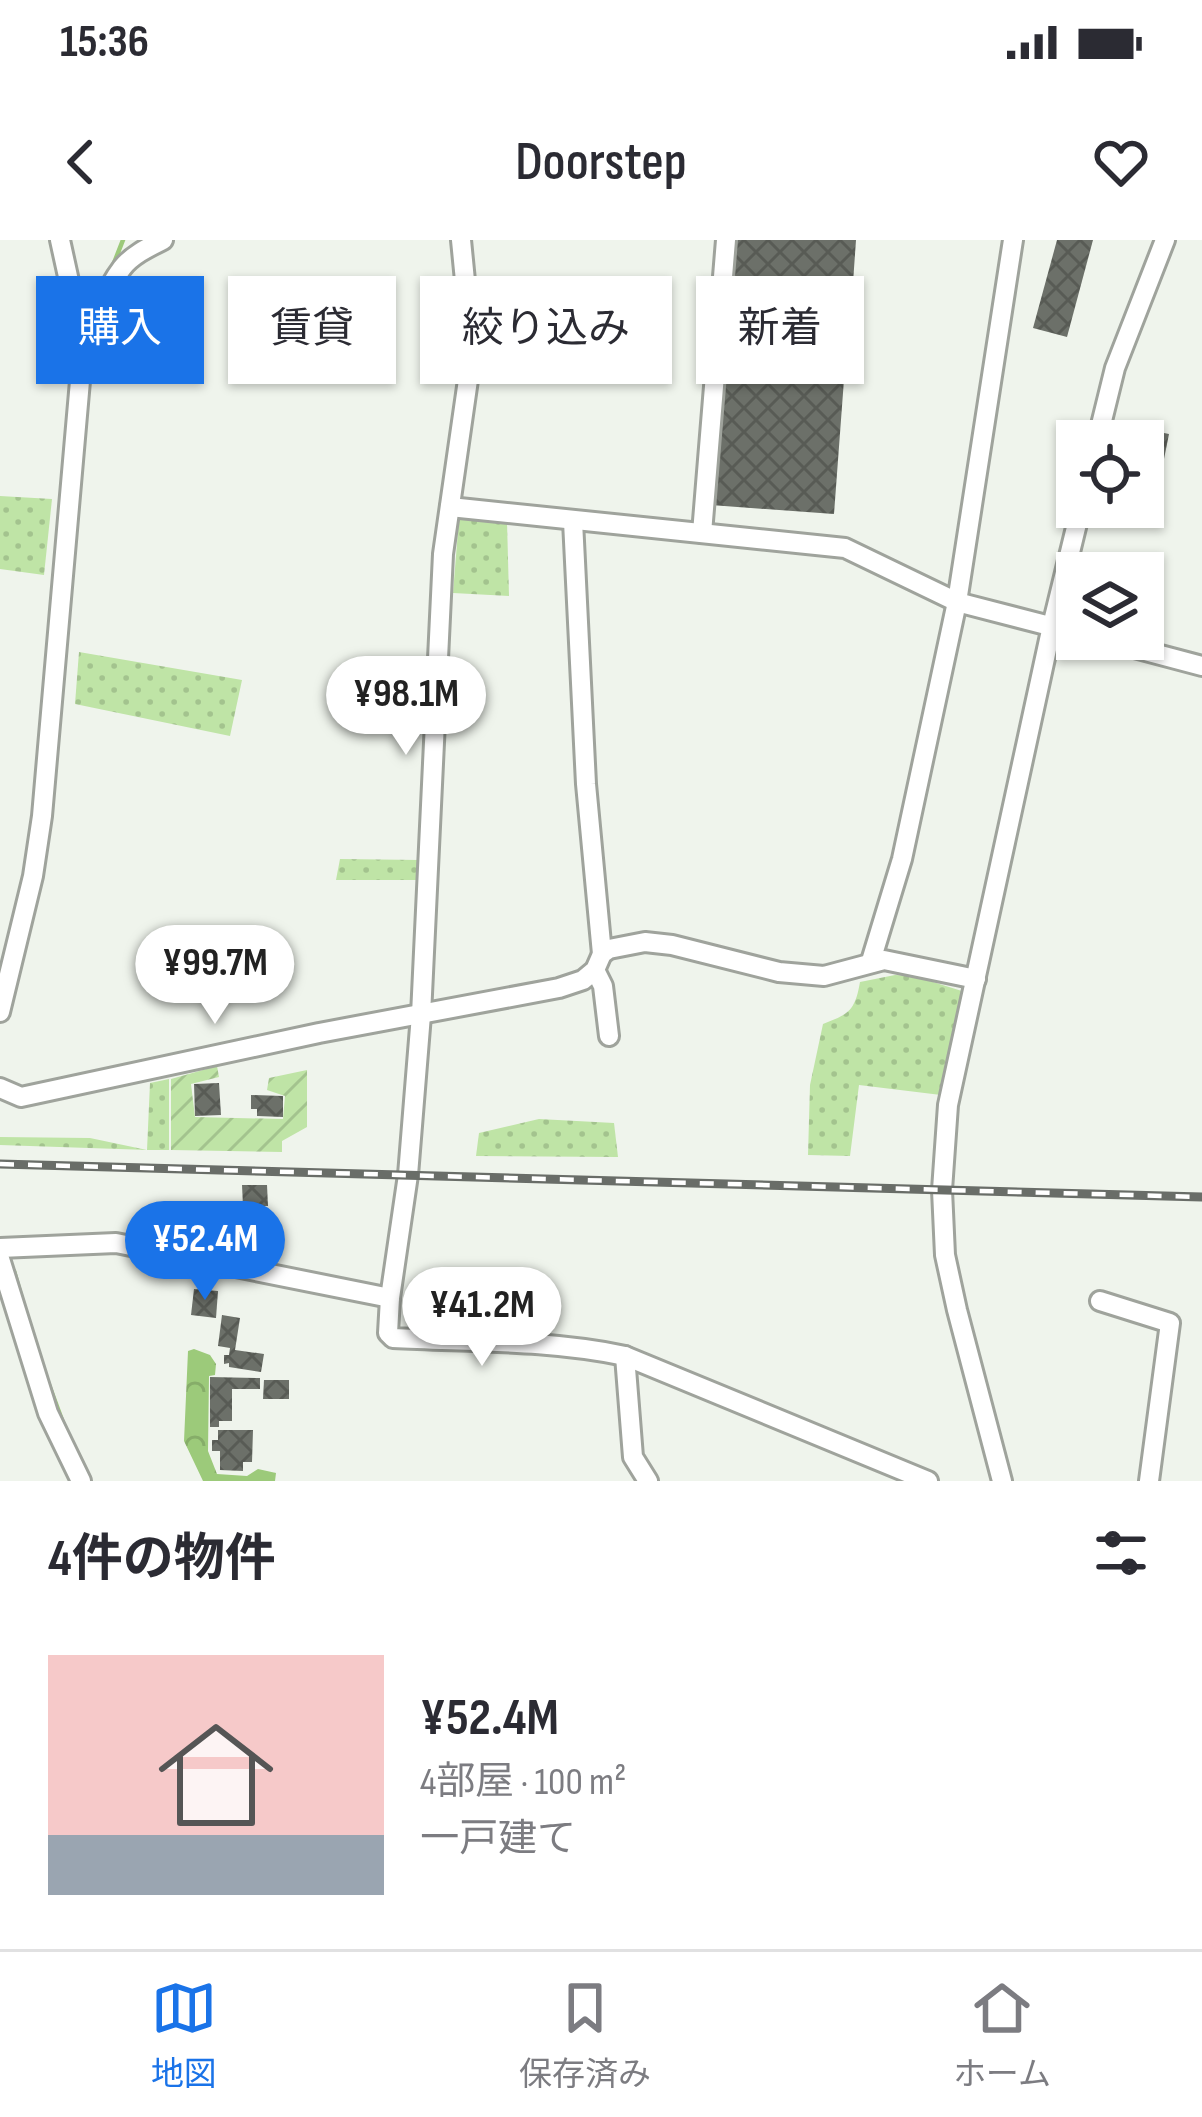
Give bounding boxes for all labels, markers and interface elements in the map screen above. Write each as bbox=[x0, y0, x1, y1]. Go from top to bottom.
text: 15:36 bbox=[60, 15, 149, 70]
icon: back bbox=[48, 129, 114, 195]
icon: heart bbox=[1088, 129, 1154, 195]
text: Doorstep bbox=[515, 130, 687, 195]
chip: 購入 bbox=[36, 276, 204, 384]
chip: 賃貸 bbox=[228, 276, 396, 384]
chip: 絞り込み bbox=[420, 276, 672, 384]
chip: 新着 bbox=[696, 276, 864, 384]
map controls bbox=[1056, 420, 1164, 660]
button: locate bbox=[1056, 420, 1164, 528]
button: layers bbox=[1056, 552, 1164, 660]
pin: ¥98.1M bbox=[308, 656, 504, 758]
text: ¥98.1M bbox=[353, 671, 459, 718]
pin: ¥99.7M bbox=[117, 925, 313, 1027]
text: ¥99.7M bbox=[162, 940, 268, 987]
pin: ¥52.4M bbox=[107, 1201, 303, 1303]
text: ¥52.4M bbox=[152, 1216, 258, 1263]
pin: ¥41.2M bbox=[384, 1267, 580, 1369]
text: ¥41.2M bbox=[429, 1282, 535, 1329]
icon: filters bbox=[1088, 1520, 1154, 1586]
text: 4件の物件 bbox=[48, 1529, 276, 1590]
text: ¥52.4M bbox=[420, 1688, 559, 1749]
icon: home bbox=[144, 1703, 288, 1847]
text: 4部屋 · 100 m² bbox=[420, 1759, 626, 1806]
text: 一戸建て bbox=[420, 1816, 576, 1863]
tab: 地図 bbox=[151, 1975, 217, 2095]
tab: 保存済み bbox=[519, 1975, 651, 2095]
tab: ホーム bbox=[953, 1975, 1051, 2095]

